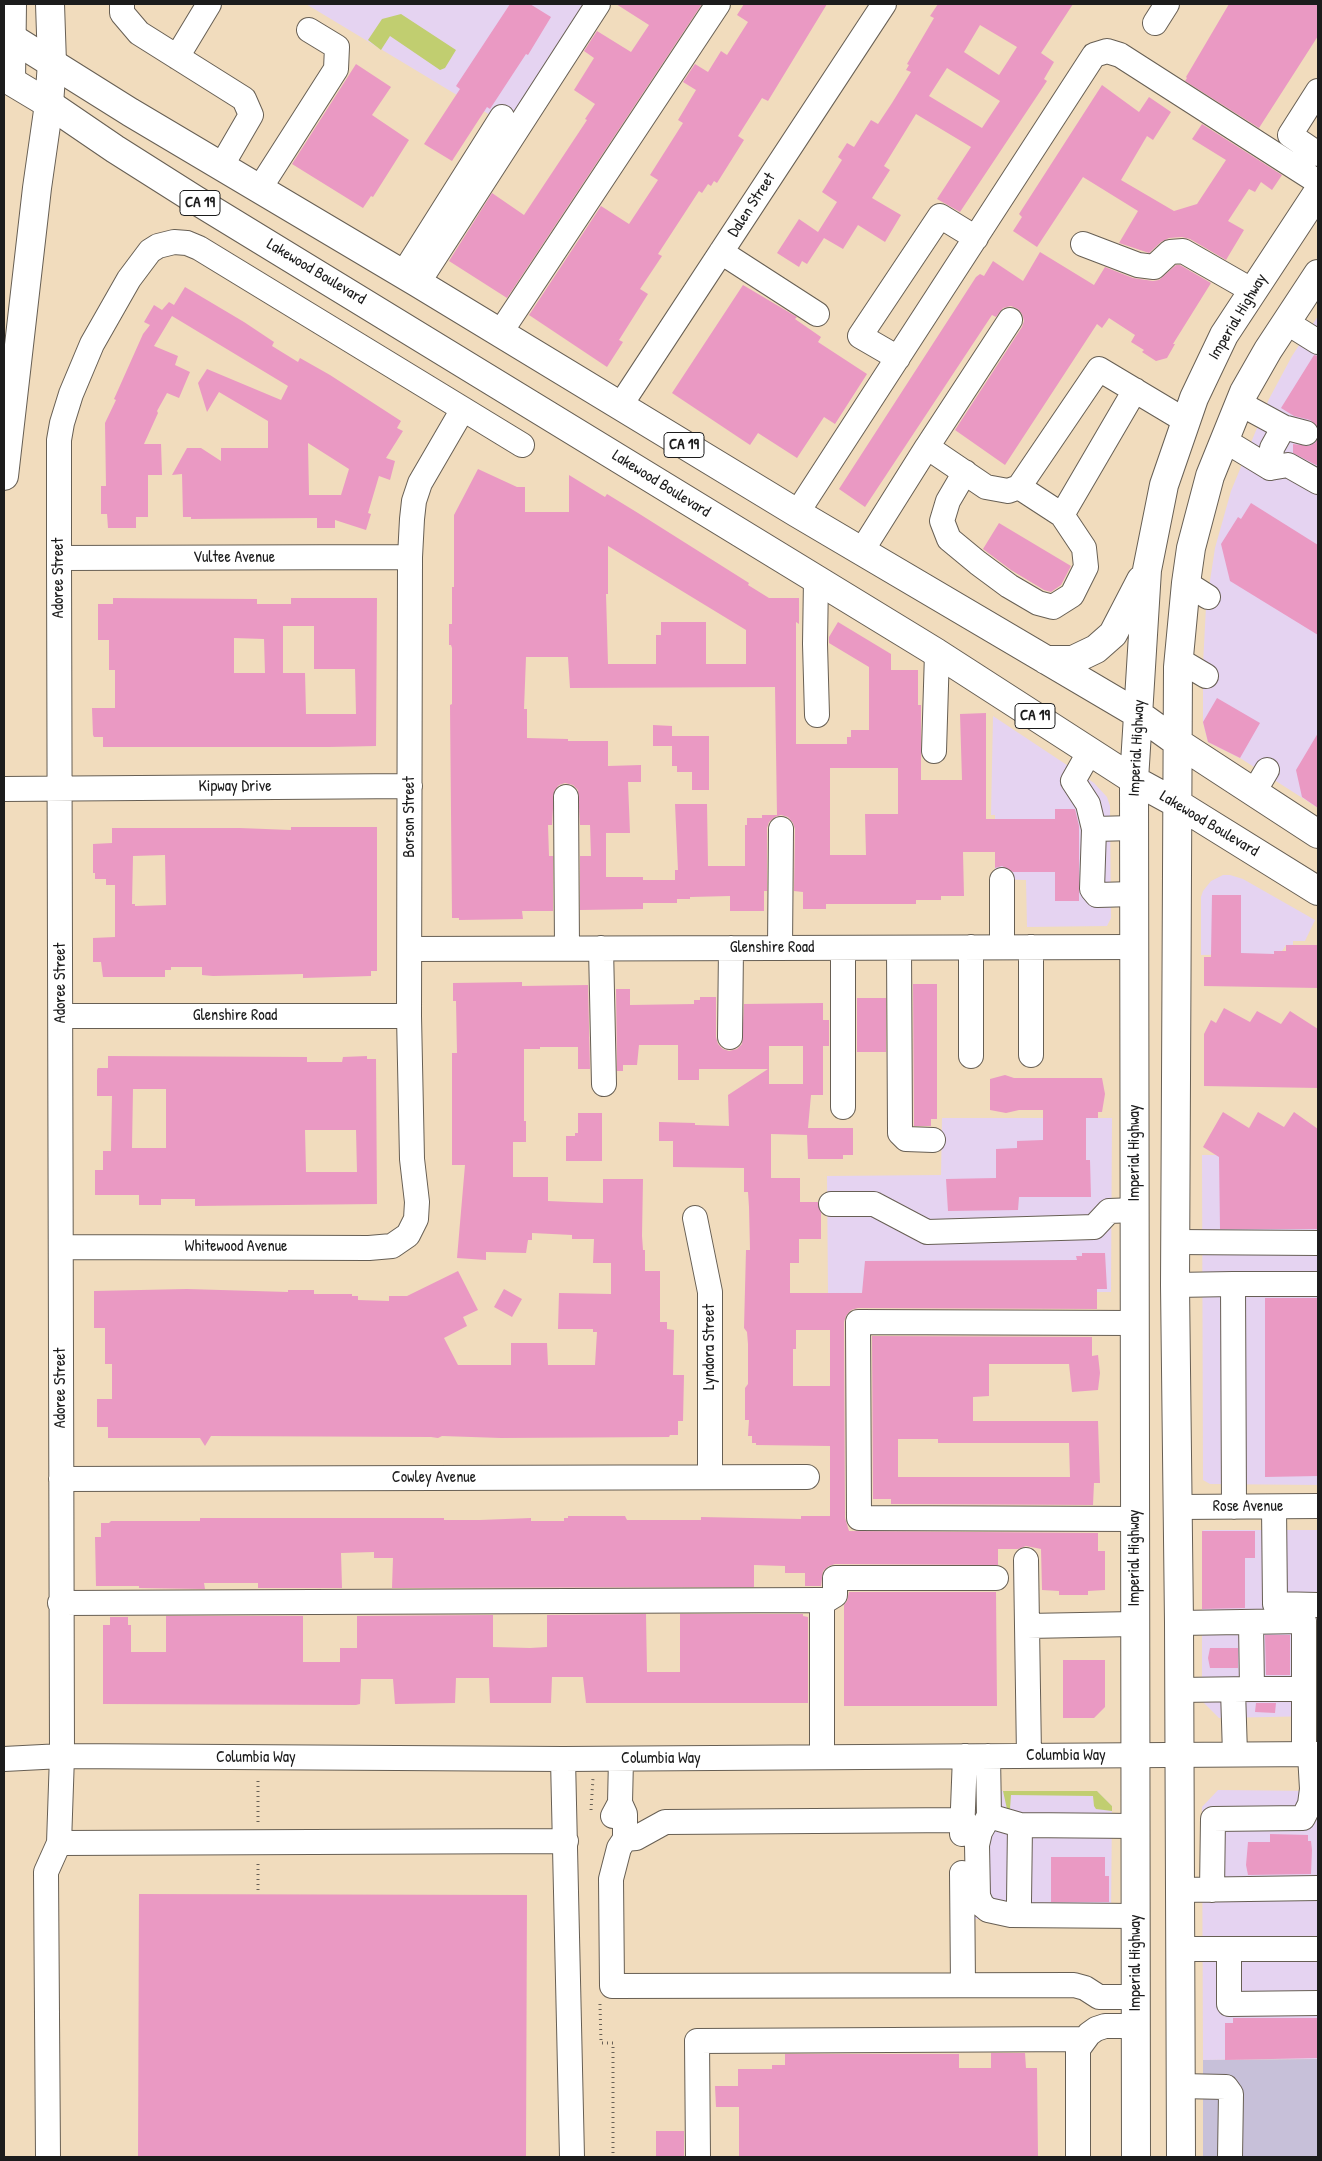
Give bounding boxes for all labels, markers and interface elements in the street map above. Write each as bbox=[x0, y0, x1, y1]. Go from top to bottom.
street label: Dalen Street bbox=[724, 169, 780, 241]
road number: CA 19 bbox=[180, 190, 220, 216]
street label: Lakewood Boulevard bbox=[263, 235, 369, 309]
street label: Imperial Highway bbox=[1205, 270, 1271, 364]
road number: CA 19 bbox=[664, 432, 704, 458]
street label: Lakewood Boulevard bbox=[608, 446, 714, 522]
street label: Adoree Street bbox=[49, 538, 69, 618]
street label: Vultee Avenue bbox=[193, 548, 275, 568]
street label: Imperial Highway bbox=[1125, 699, 1149, 797]
road number: CA 19 bbox=[1015, 704, 1055, 728]
street label: Borson Street bbox=[400, 776, 420, 858]
street label: Kipway Drive bbox=[198, 777, 272, 797]
street label: Lakewood Boulevard bbox=[1156, 787, 1262, 861]
street label: Glenshire Road bbox=[730, 938, 814, 958]
street label: Adoree Street bbox=[51, 943, 71, 1023]
street label: Glenshire Road bbox=[193, 1006, 277, 1026]
street label: Imperial Highway bbox=[1125, 1104, 1145, 1202]
street label: Whitewood Avenue bbox=[185, 1237, 287, 1257]
street label: Lyndora Street bbox=[700, 1304, 720, 1390]
street label: Adoree Street bbox=[51, 1348, 71, 1428]
street label: Cowley Avenue bbox=[392, 1468, 476, 1488]
street label: Rose Avenue bbox=[1213, 1497, 1283, 1517]
street label: Imperial Highway bbox=[1125, 1509, 1145, 1607]
street label: Columbia Way bbox=[1026, 1746, 1106, 1766]
street label: Columbia Way bbox=[216, 1748, 296, 1768]
street label: Columbia Way bbox=[621, 1749, 701, 1769]
street label: Imperial Highway bbox=[1126, 1914, 1146, 2012]

